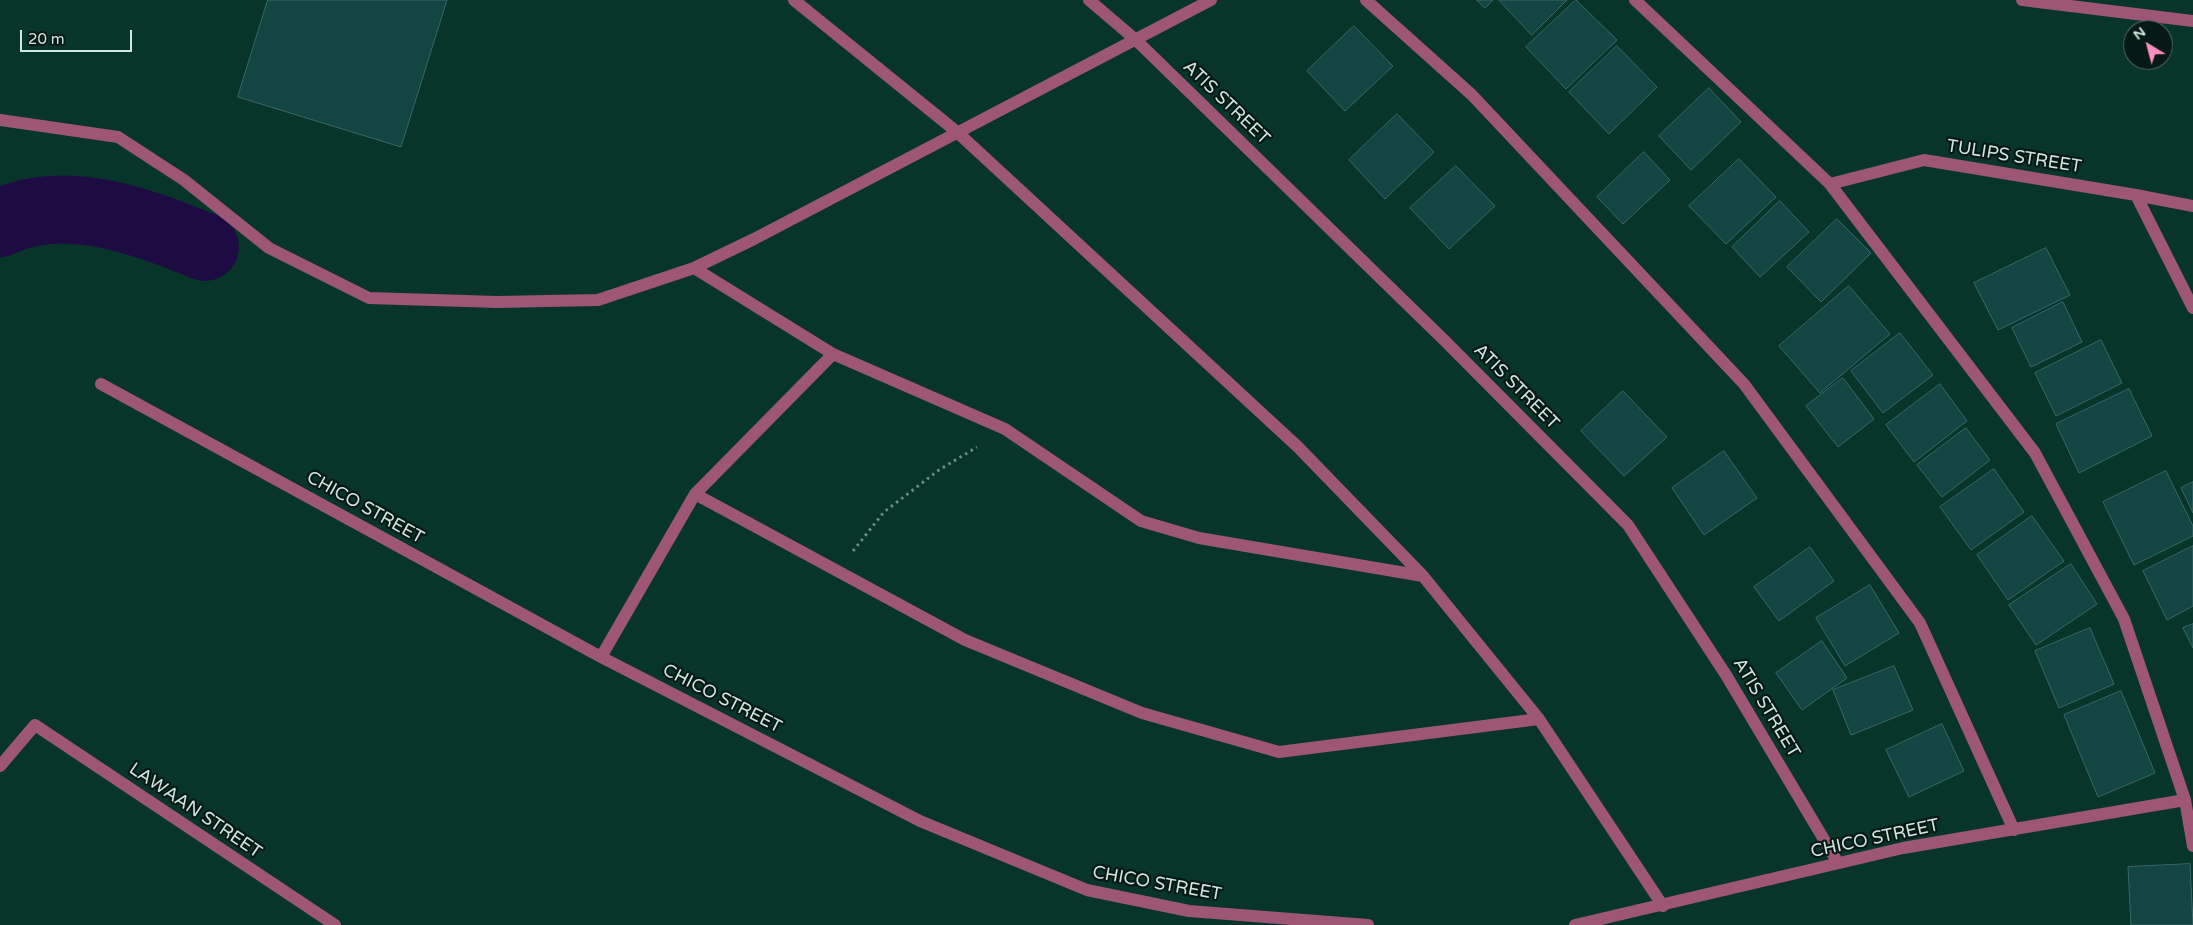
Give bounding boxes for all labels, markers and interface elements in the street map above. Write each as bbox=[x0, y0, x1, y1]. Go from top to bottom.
scale bar bbox=[22, 20, 135, 52]
north arrow bbox=[2123, 20, 2173, 70]
text: N bbox=[2130, 23, 2149, 44]
text: 20 m bbox=[28, 30, 65, 48]
street label: ATIS STREET bbox=[1178, 56, 1274, 150]
street label: TULIPS STREET bbox=[1945, 136, 2083, 178]
street label: ATIS STREET bbox=[1469, 340, 1563, 434]
street label: CHICO STREET bbox=[303, 467, 427, 549]
street label: ATIS STREET bbox=[1728, 654, 1804, 762]
street label: CHICO STREET bbox=[659, 660, 785, 738]
street label: LAWAAN STREET bbox=[125, 759, 265, 863]
street label: CHICO STREET bbox=[1809, 815, 1941, 863]
street label: CHICO STREET bbox=[1091, 862, 1223, 906]

